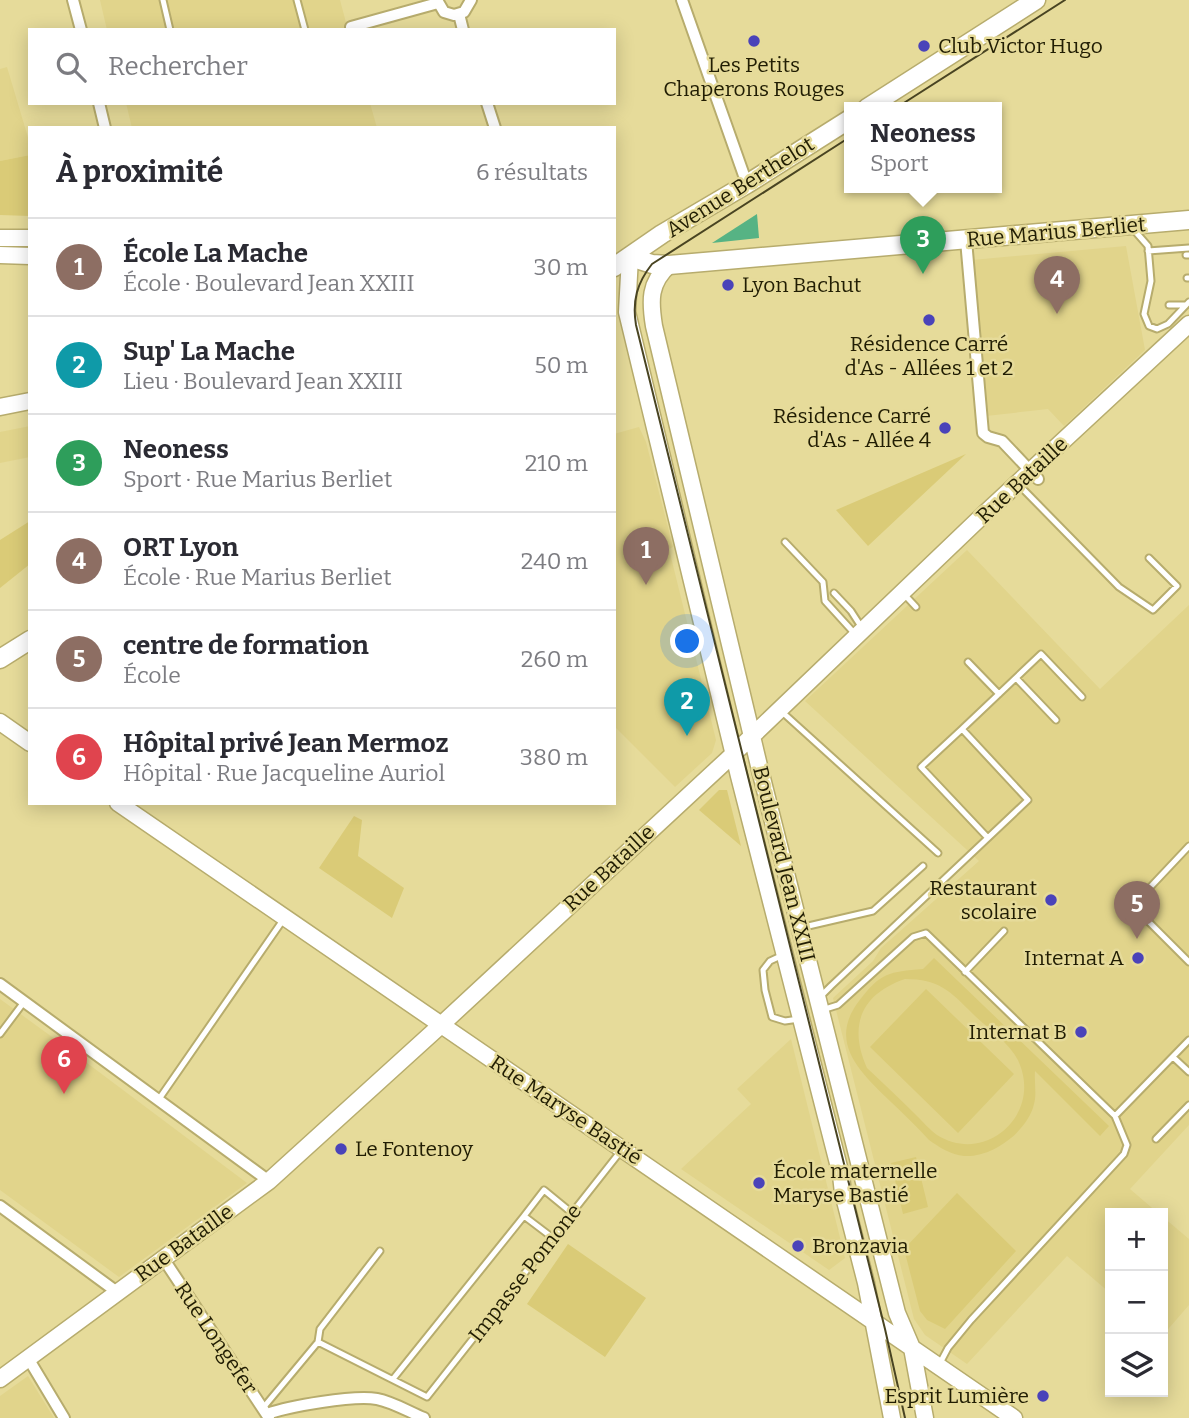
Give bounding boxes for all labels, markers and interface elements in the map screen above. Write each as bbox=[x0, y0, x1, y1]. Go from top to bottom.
search box bbox=[28, 28, 616, 105]
marker: Les Petits Chaperons Rouges bbox=[746, 33, 762, 49]
place label: Club Victor Hugo bbox=[938, 33, 1103, 59]
marker: Club Victor Hugo bbox=[916, 38, 932, 54]
icon: search bbox=[52, 48, 90, 86]
text: Rechercher bbox=[108, 51, 248, 82]
place label: Les Petits Chaperons Rouges bbox=[663, 52, 845, 102]
popup bbox=[844, 102, 1002, 193]
text: Neoness bbox=[870, 118, 976, 149]
street label: Avenue Berthelot bbox=[661, 131, 819, 243]
text: Sport bbox=[870, 149, 929, 177]
text: À proximité bbox=[56, 154, 223, 190]
text: 6 résultats bbox=[476, 158, 588, 186]
street label: Rue Marius Berliet bbox=[965, 211, 1147, 253]
pin: 3 bbox=[900, 216, 946, 274]
text: École La Mache bbox=[123, 238, 308, 269]
text: 1 bbox=[74, 253, 84, 281]
text: 30 m bbox=[534, 253, 588, 281]
pin: 4 bbox=[1034, 256, 1080, 314]
text: École · Boulevard Jean XXIII bbox=[123, 269, 415, 297]
place label: Lyon Bachut bbox=[742, 272, 862, 298]
marker: Lyon Bachut bbox=[720, 277, 736, 293]
marker: Résidence Carré d'As - Allées 1 et 2 bbox=[921, 312, 937, 328]
place label: Résidence Carré d'As - Allées 1 et 2 bbox=[845, 331, 1013, 381]
text: Sup' La Mache bbox=[123, 336, 295, 367]
text: 2 bbox=[73, 351, 85, 379]
text: 50 m bbox=[534, 351, 588, 379]
text: Lieu · Boulevard Jean XXIII bbox=[123, 367, 403, 395]
place label: Résidence Carré d'As - Allée 4 bbox=[773, 403, 931, 453]
marker: Résidence Carré d'As - Allée 4 bbox=[937, 420, 953, 436]
street label: Rue Bataille bbox=[971, 431, 1073, 529]
text: Neoness bbox=[123, 434, 229, 465]
text: 3 bbox=[72, 449, 86, 477]
text: 210 m bbox=[525, 449, 588, 477]
text: Sport · Rue Marius Berliet bbox=[123, 465, 392, 493]
pin: 1 bbox=[623, 527, 669, 585]
text: ORT Lyon bbox=[123, 532, 238, 563]
text: 4 bbox=[72, 547, 86, 575]
text: 240 m bbox=[521, 547, 588, 575]
text: École · Rue Marius Berliet bbox=[123, 563, 392, 591]
your location bbox=[670, 624, 704, 658]
text: centre de formation bbox=[123, 630, 369, 661]
text: 5 bbox=[73, 645, 85, 673]
text: 260 m bbox=[521, 645, 588, 673]
text: École bbox=[123, 661, 181, 689]
pin: 2 bbox=[664, 678, 710, 736]
text: Hôpital privé Jean Mermoz bbox=[123, 728, 449, 759]
text: 6 bbox=[72, 743, 86, 771]
text: 380 m bbox=[520, 743, 588, 771]
text: Hôpital · Rue Jacqueline Auriol bbox=[123, 759, 445, 787]
street label: Boulevard Jean XXIII bbox=[747, 764, 821, 964]
street label: Rue Bataille bbox=[558, 819, 660, 917]
place label: Restaurant scolaire bbox=[929, 875, 1037, 925]
pin: 5 bbox=[1114, 881, 1160, 939]
marker: Restaurant scolaire bbox=[1043, 892, 1059, 908]
place label: Internat A bbox=[1024, 945, 1124, 971]
marker: Internat A bbox=[1130, 950, 1146, 966]
place label: Internat B bbox=[968, 1019, 1067, 1045]
marker: Internat B bbox=[1073, 1024, 1089, 1040]
pin: 6 bbox=[41, 1036, 87, 1094]
street label: Rue Maryse Bastié bbox=[485, 1049, 647, 1171]
place label: Le Fontenoy bbox=[355, 1136, 474, 1162]
marker: Le Fontenoy bbox=[333, 1141, 349, 1157]
place label: École maternelle Maryse Bastié bbox=[773, 1158, 938, 1208]
marker: École maternelle Maryse Bastié bbox=[751, 1175, 767, 1191]
street label: Rue Bataille bbox=[130, 1199, 238, 1287]
street label: Impasse Pomone bbox=[463, 1199, 587, 1347]
map controls bbox=[1105, 1208, 1168, 1397]
button: + bbox=[1105, 1208, 1168, 1271]
place label: Bronzavia bbox=[812, 1233, 909, 1259]
marker: Bronzavia bbox=[790, 1238, 806, 1254]
button: − bbox=[1105, 1271, 1168, 1334]
street label: Rue Longefer bbox=[169, 1277, 263, 1399]
button: layers bbox=[1105, 1334, 1168, 1397]
place label: Esprit Lumière bbox=[884, 1383, 1029, 1409]
marker: Esprit Lumière bbox=[1035, 1388, 1051, 1404]

